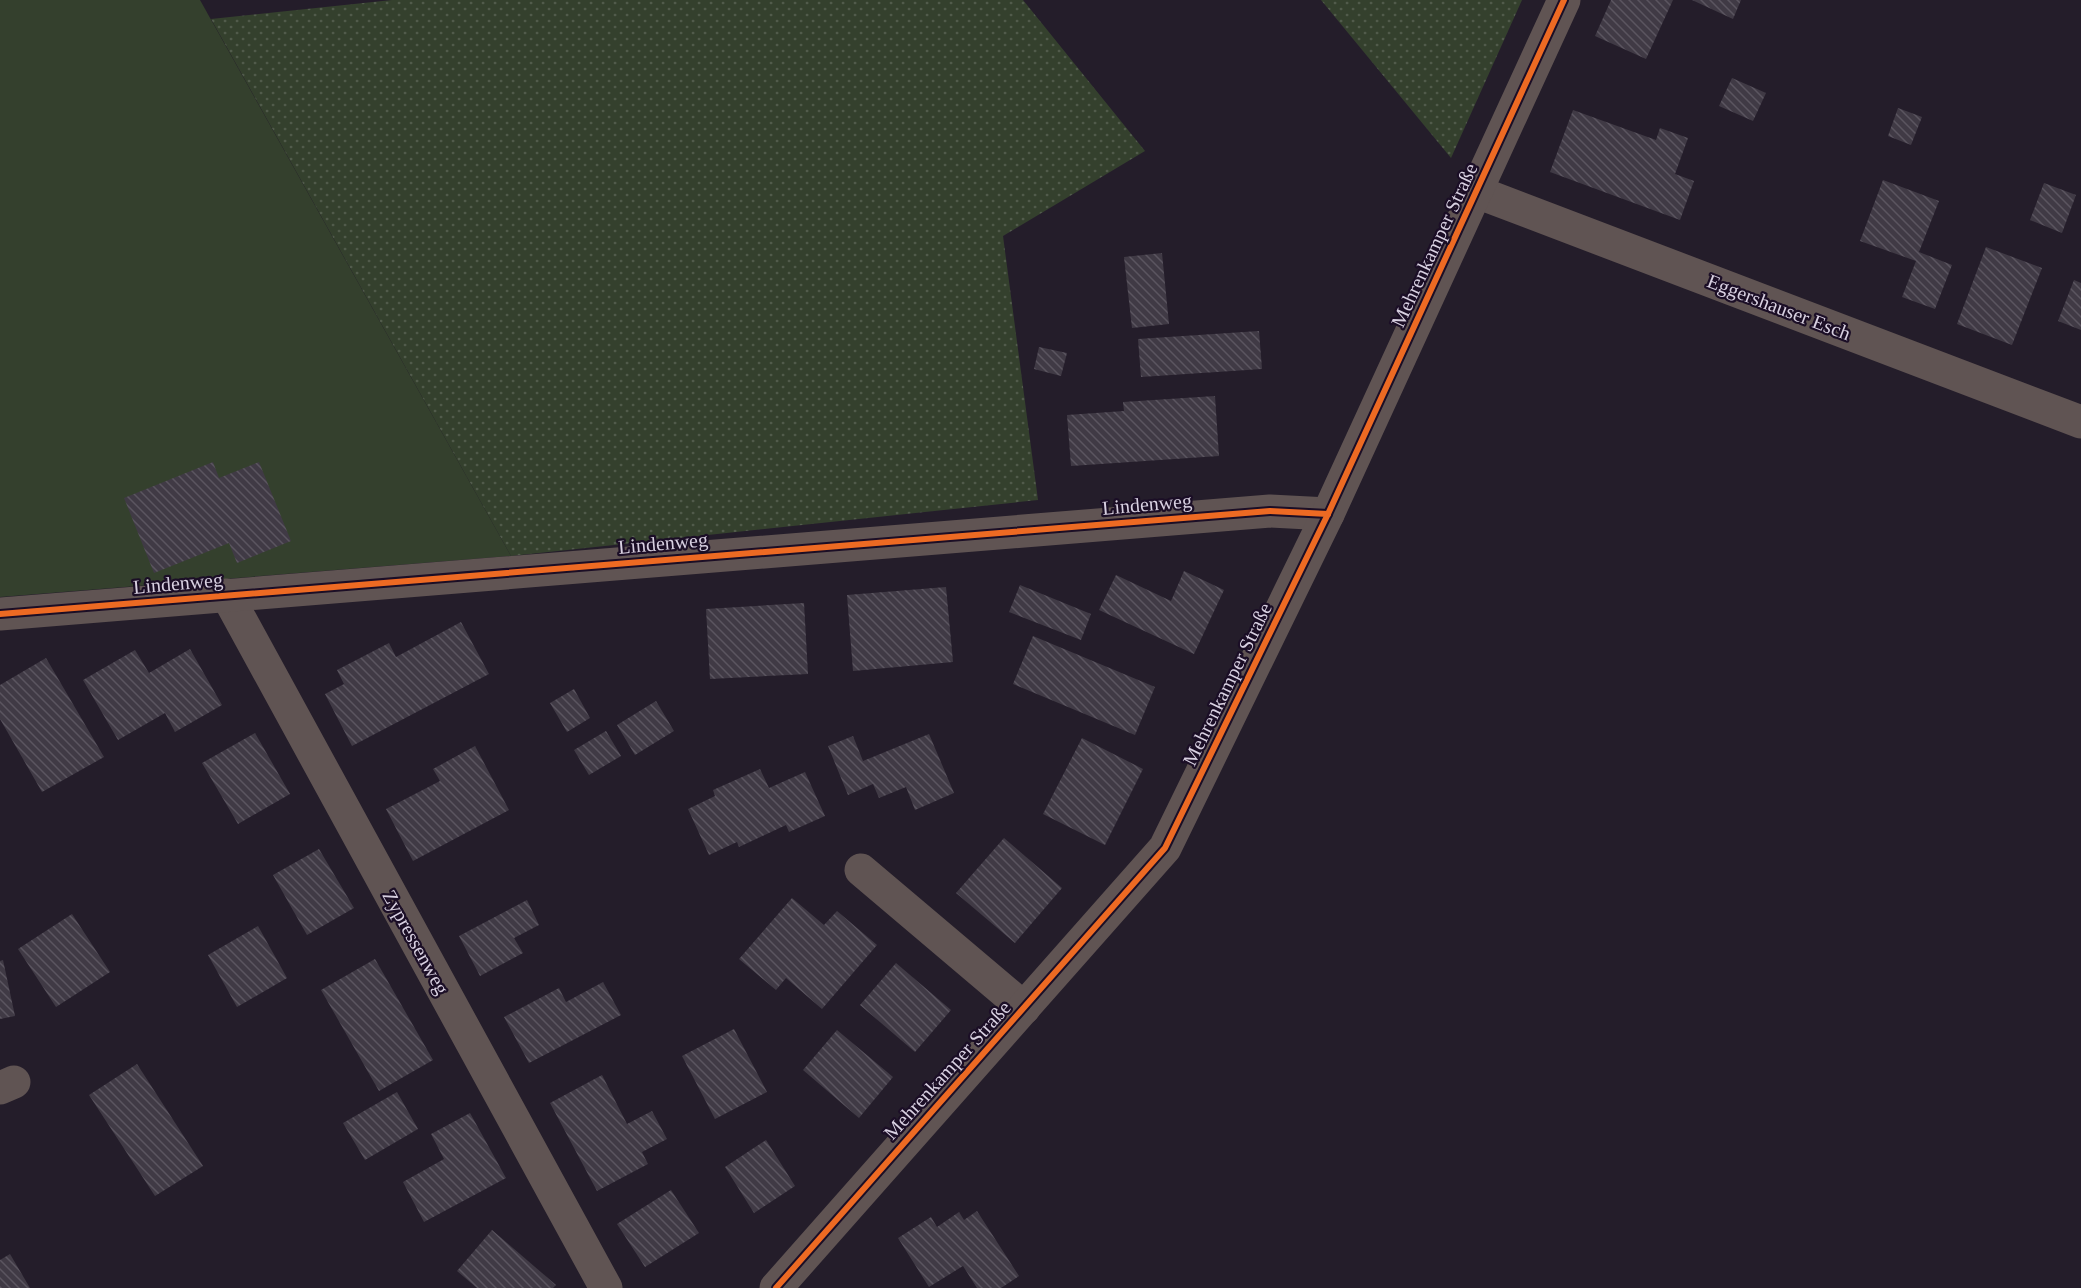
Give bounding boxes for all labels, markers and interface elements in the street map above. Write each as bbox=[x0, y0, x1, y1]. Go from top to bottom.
street label: Mehrenkamper Straße bbox=[1386, 159, 1483, 331]
street label: Eggershauser Esch bbox=[1704, 270, 1854, 345]
street label: Lindenweg bbox=[1101, 489, 1193, 520]
street label: Lindenweg bbox=[617, 528, 709, 559]
street label: Lindenweg bbox=[132, 568, 224, 599]
street label: Mehrenkamper Straße bbox=[1178, 599, 1277, 769]
street label: Zypressenweg bbox=[377, 886, 454, 998]
street label: Mehrenkamper Straße bbox=[879, 996, 1016, 1144]

